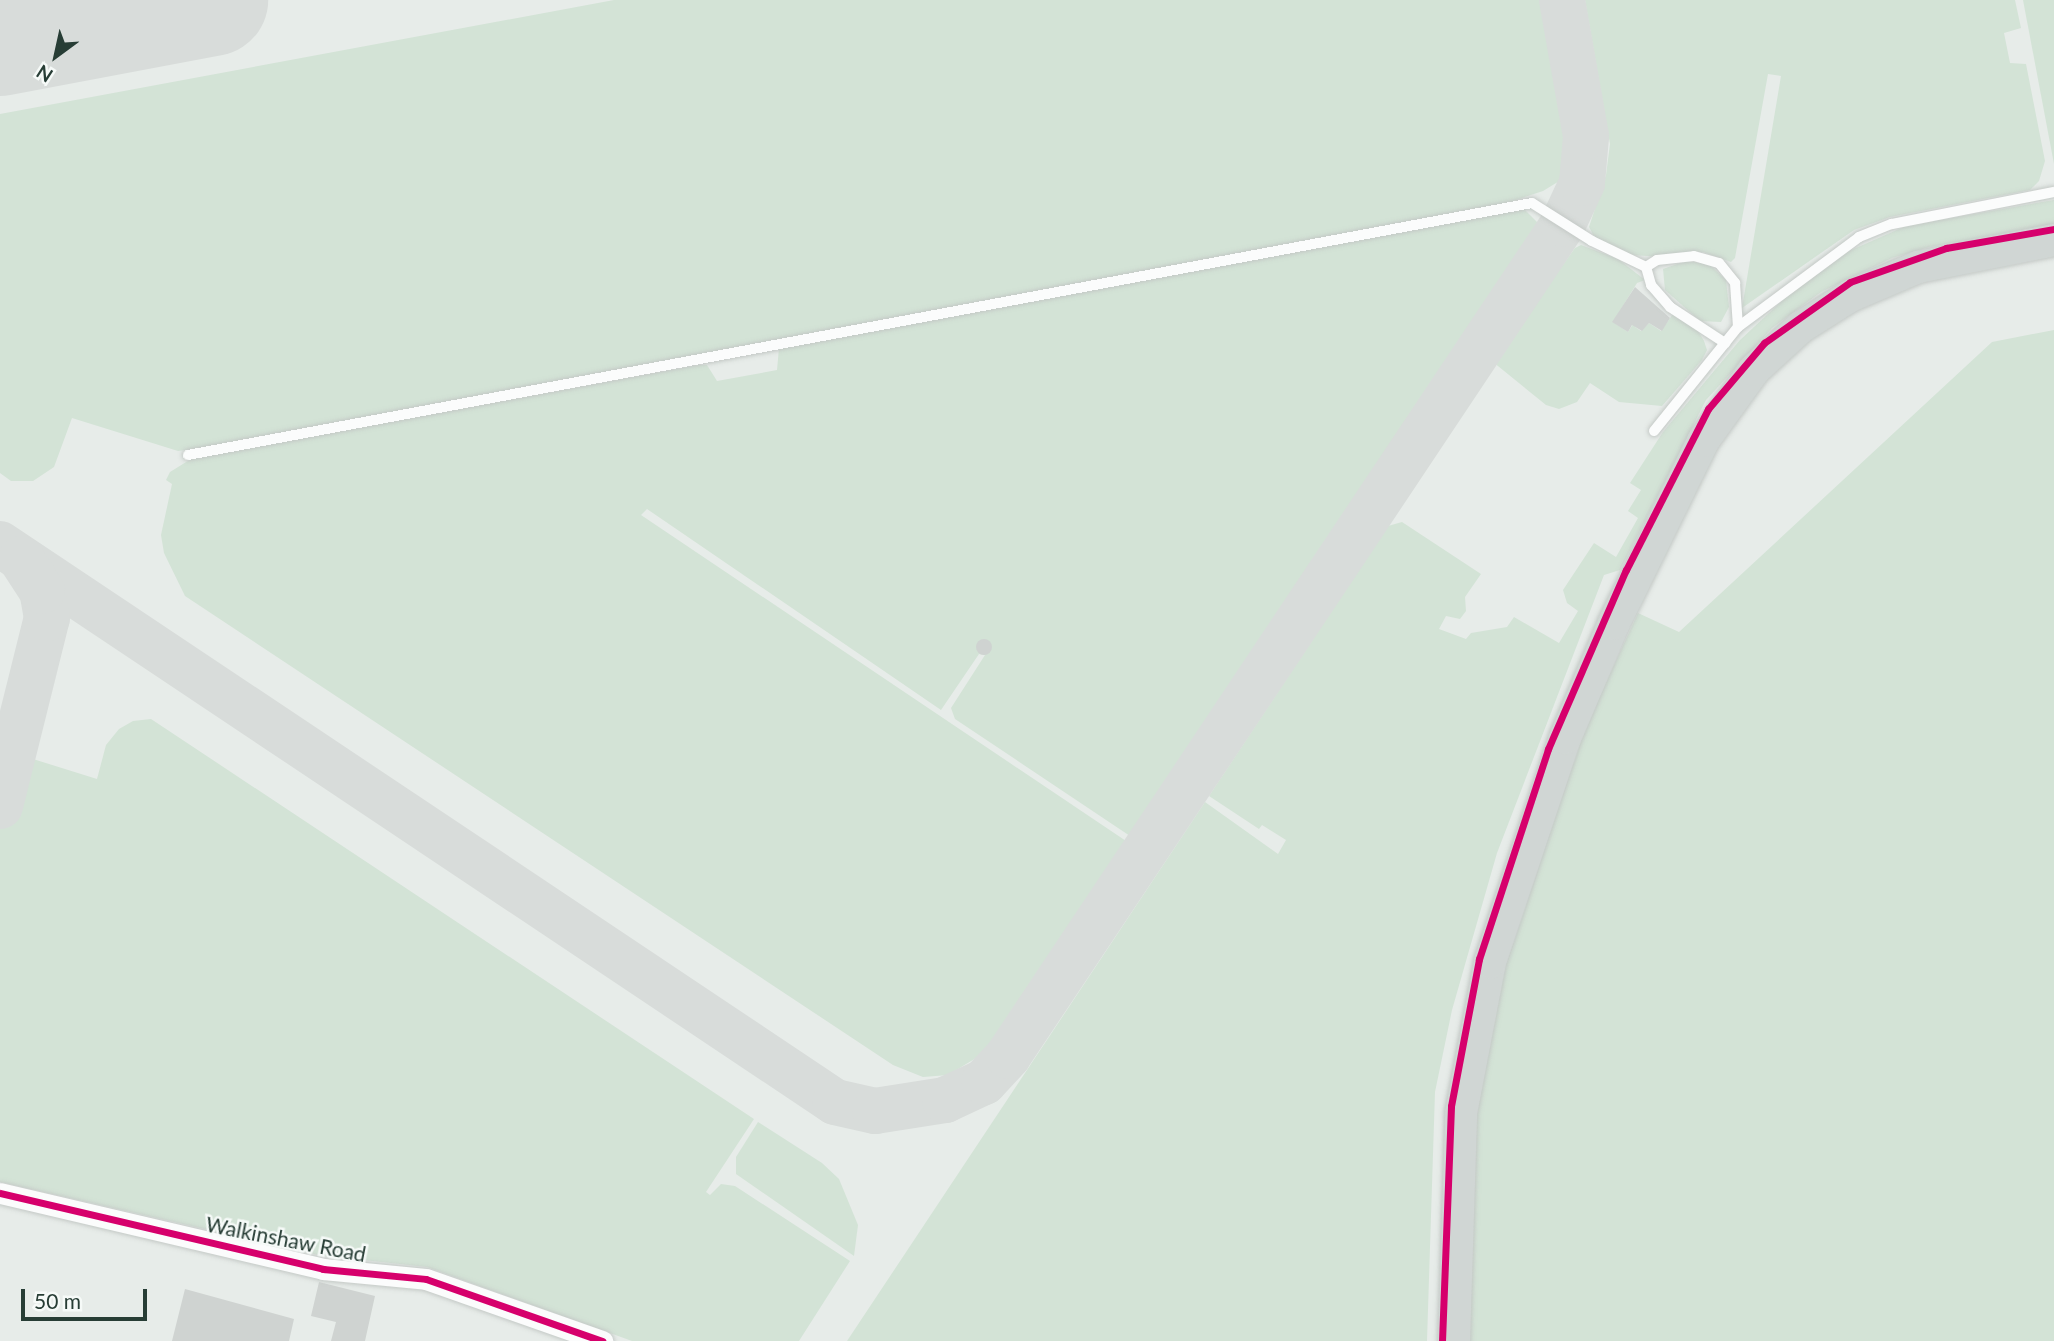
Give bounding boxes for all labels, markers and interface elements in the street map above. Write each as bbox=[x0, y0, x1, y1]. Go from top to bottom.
north arrow bbox=[21, 21, 91, 91]
text: N bbox=[32, 60, 57, 88]
street label: Walkinshaw Road bbox=[204, 1211, 368, 1267]
scale bar bbox=[24, 1274, 150, 1318]
text: 50 m bbox=[34, 1288, 81, 1313]

